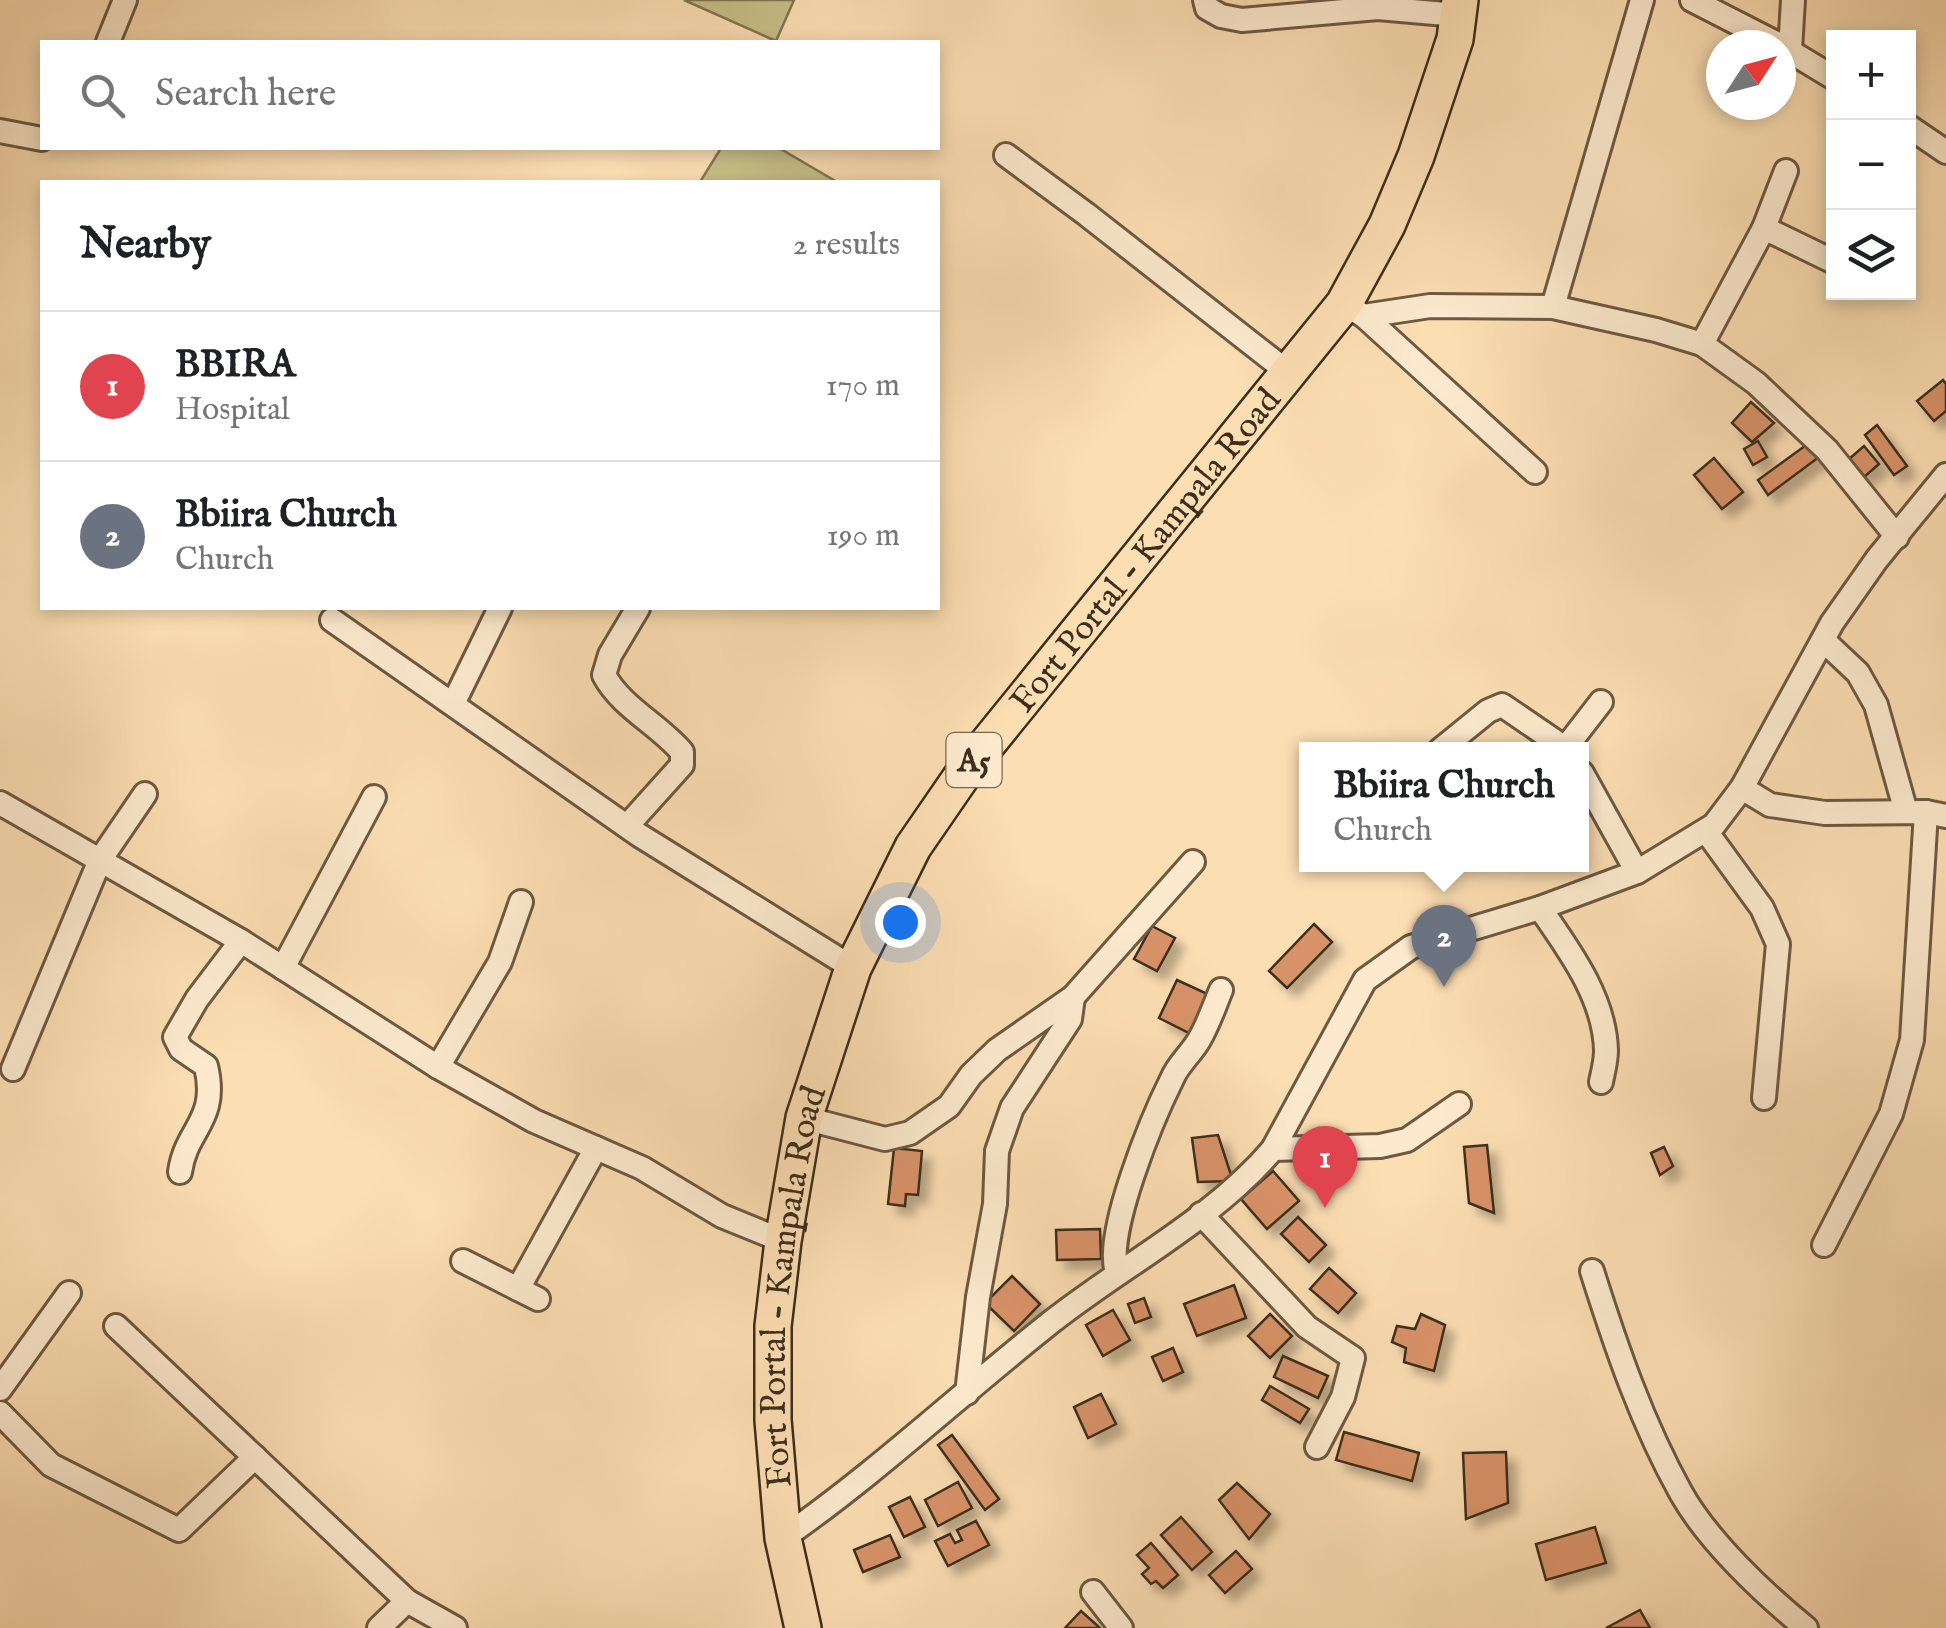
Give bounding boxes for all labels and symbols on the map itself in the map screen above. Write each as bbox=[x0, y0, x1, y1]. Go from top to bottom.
north arrow bbox=[1706, 30, 1796, 120]
street label: Fort Portal - Kampala Road bbox=[1001, 379, 1292, 723]
road number: A5 bbox=[946, 733, 1002, 787]
your location bbox=[875, 897, 926, 948]
pin: 2 bbox=[1412, 904, 1476, 987]
street label: Fort Portal - Kampala Road bbox=[753, 1080, 838, 1490]
pin: 1 bbox=[1292, 1126, 1358, 1208]

